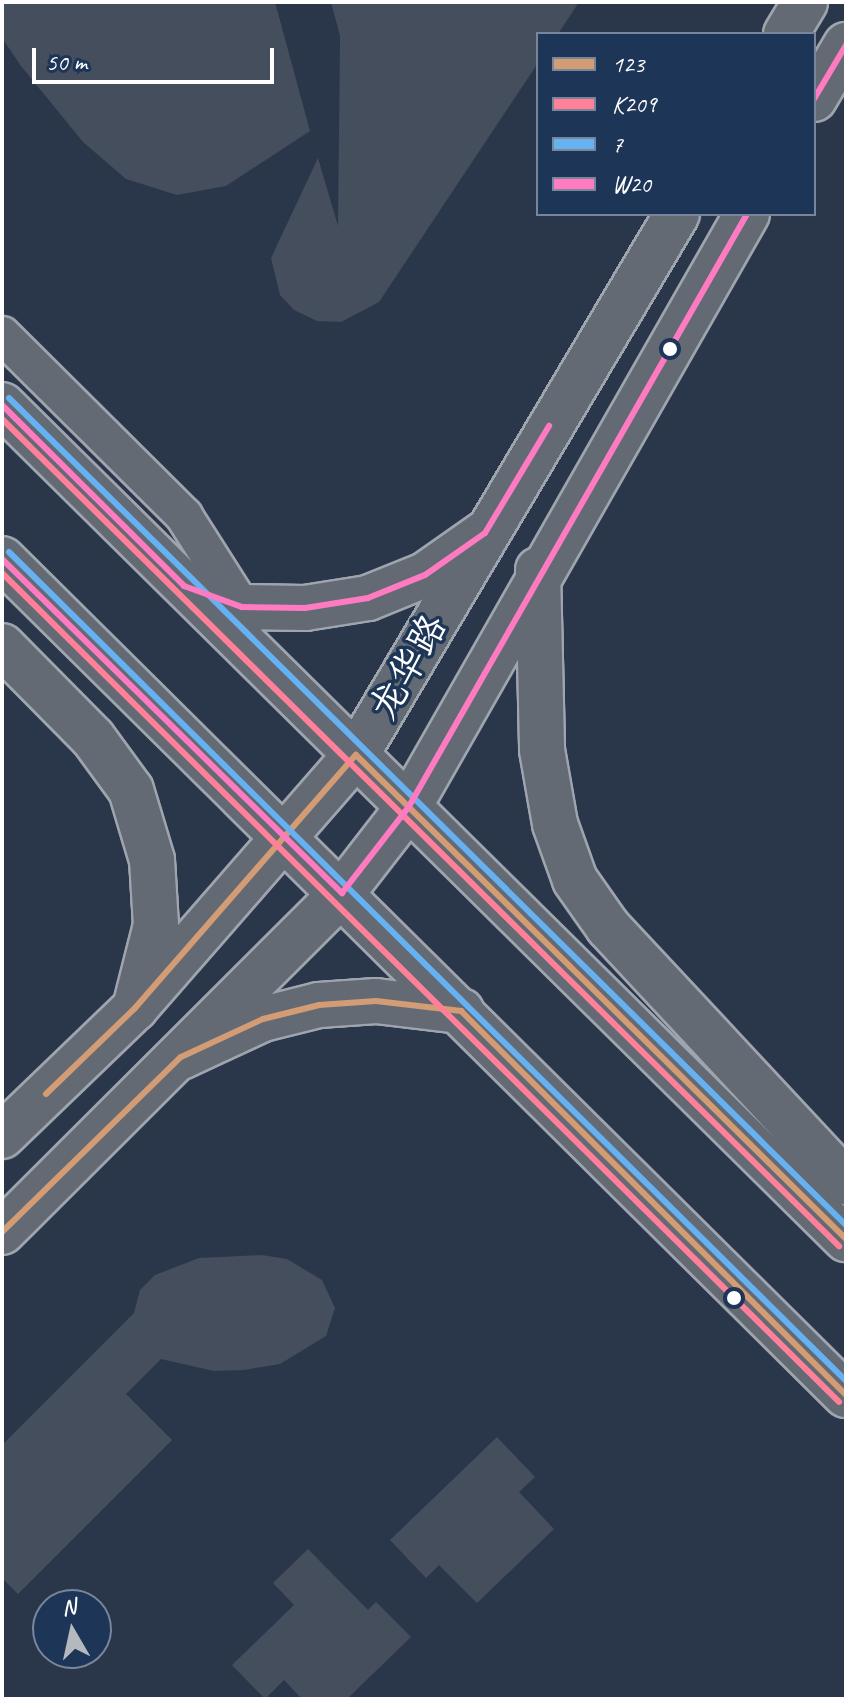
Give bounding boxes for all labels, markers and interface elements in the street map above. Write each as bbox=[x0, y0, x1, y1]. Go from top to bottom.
scale bar bbox=[36, 32, 278, 82]
legend bbox=[536, 32, 816, 216]
text: 50 m bbox=[46, 47, 87, 77]
text: 123 bbox=[612, 49, 644, 79]
text: K209 bbox=[612, 89, 656, 119]
text: 7 bbox=[612, 129, 623, 159]
text: W20 bbox=[612, 169, 651, 199]
unlabelled marker bbox=[662, 341, 678, 357]
street label: 龙华路 bbox=[360, 606, 456, 728]
unlabelled marker bbox=[726, 1290, 742, 1306]
north arrow bbox=[32, 1589, 112, 1669]
text: N bbox=[60, 1592, 77, 1622]

